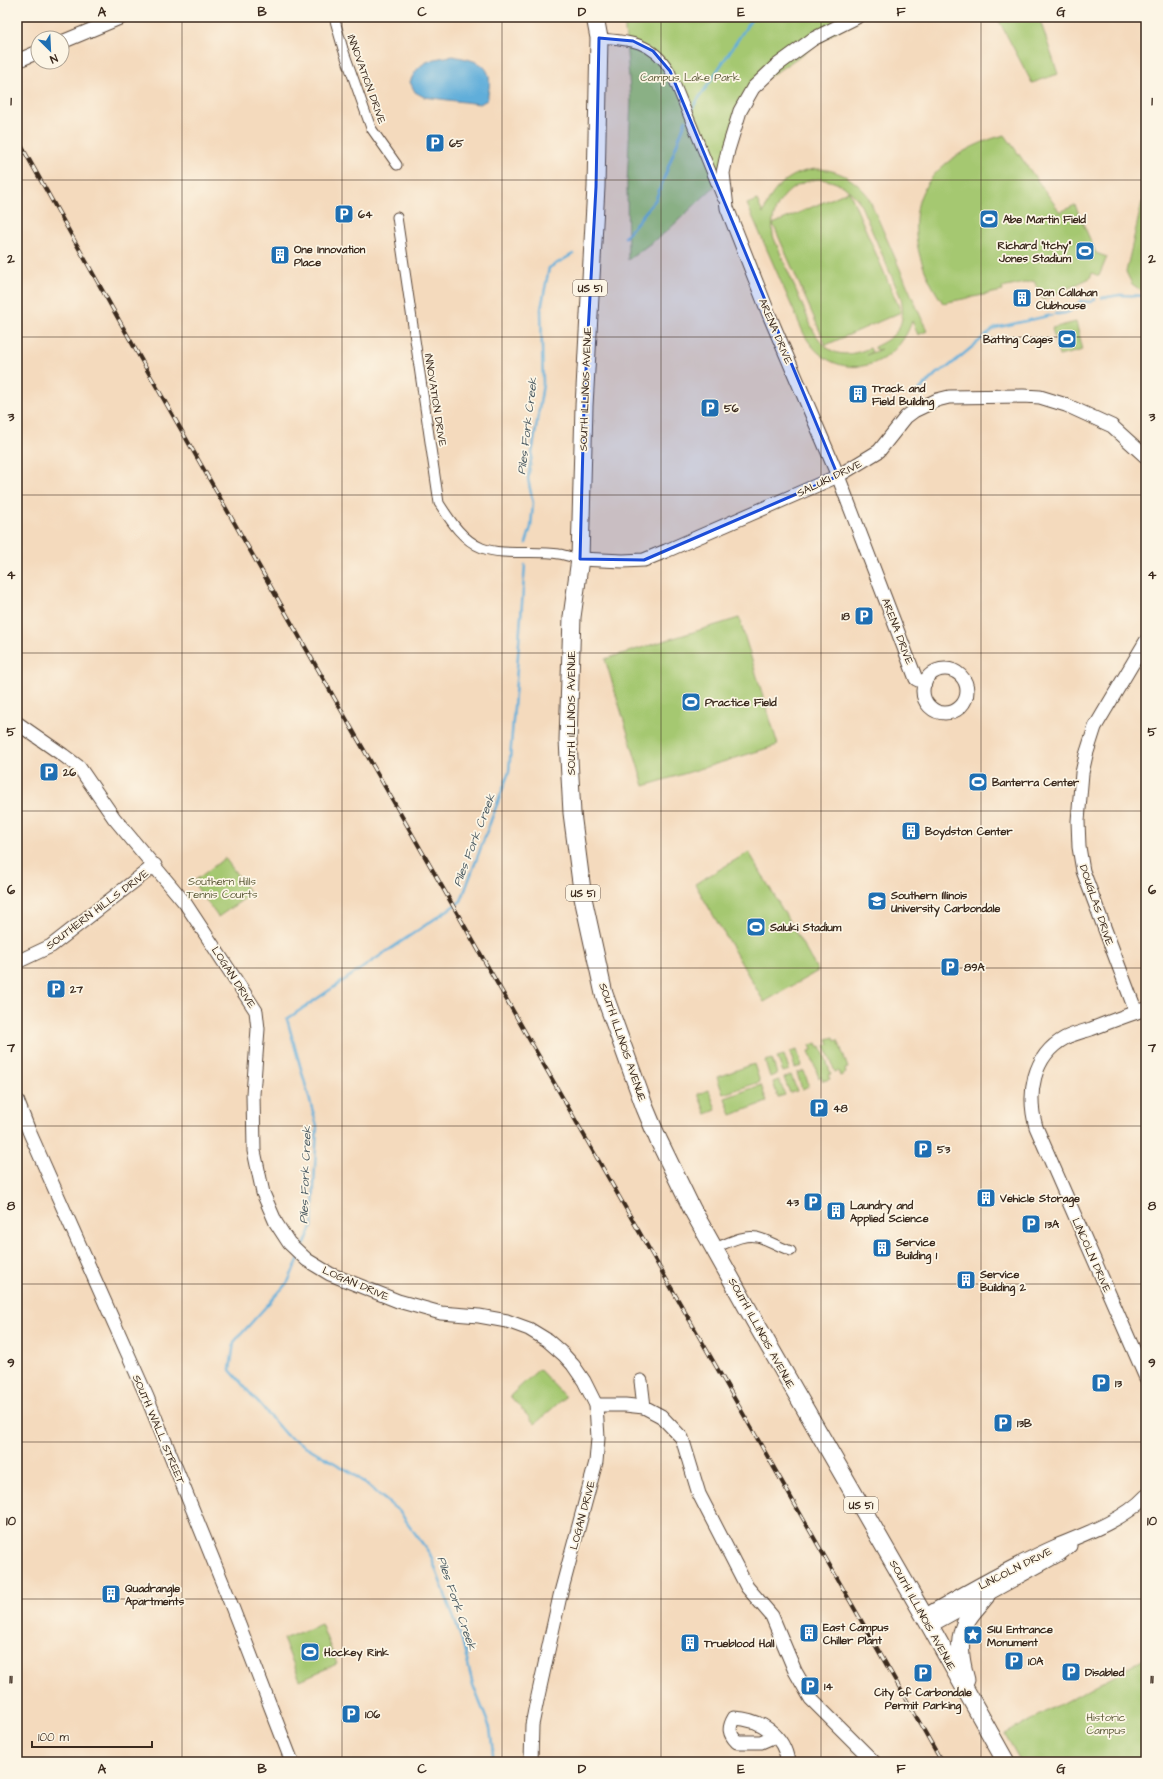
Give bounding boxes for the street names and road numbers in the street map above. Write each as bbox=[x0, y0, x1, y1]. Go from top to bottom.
street label: INNOVATION DRIVE bbox=[343, 32, 390, 126]
road number: US 51 bbox=[573, 280, 607, 296]
street label: ARENA DRIVE bbox=[755, 296, 796, 367]
street label: SOUTH ILLINOIS AVENUE bbox=[576, 326, 595, 452]
street label: INNOVATION DRIVE bbox=[421, 352, 450, 448]
street label: SALUKI DRIVE bbox=[794, 456, 865, 501]
street label: ARENA DRIVE bbox=[878, 596, 917, 667]
street label: SOUTH ILLINOIS AVENUE bbox=[564, 650, 579, 775]
street label: DOUGLAS DRIVE bbox=[1076, 863, 1118, 948]
street label: SOUTHERN HILLS DRIVE bbox=[43, 866, 152, 953]
road number: US 51 bbox=[566, 885, 600, 901]
street label: LOGAN DRIVE bbox=[208, 943, 259, 1012]
street label: SOUTH ILLINOIS AVENUE bbox=[595, 981, 650, 1104]
street label: LINCOLN DRIVE bbox=[1068, 1215, 1115, 1295]
street label: LOGAN DRIVE bbox=[320, 1263, 392, 1304]
street label: SOUTH ILLINOIS AVENUE bbox=[725, 1275, 799, 1392]
street label: SOUTH WALL STREET bbox=[129, 1372, 188, 1486]
street label: LOGAN DRIVE bbox=[566, 1478, 599, 1551]
road number: US 51 bbox=[844, 1497, 878, 1513]
street label: LINCOLN DRIVE bbox=[976, 1543, 1055, 1593]
street label: SOUTH ILLINOIS AVENUE bbox=[886, 1557, 960, 1674]

